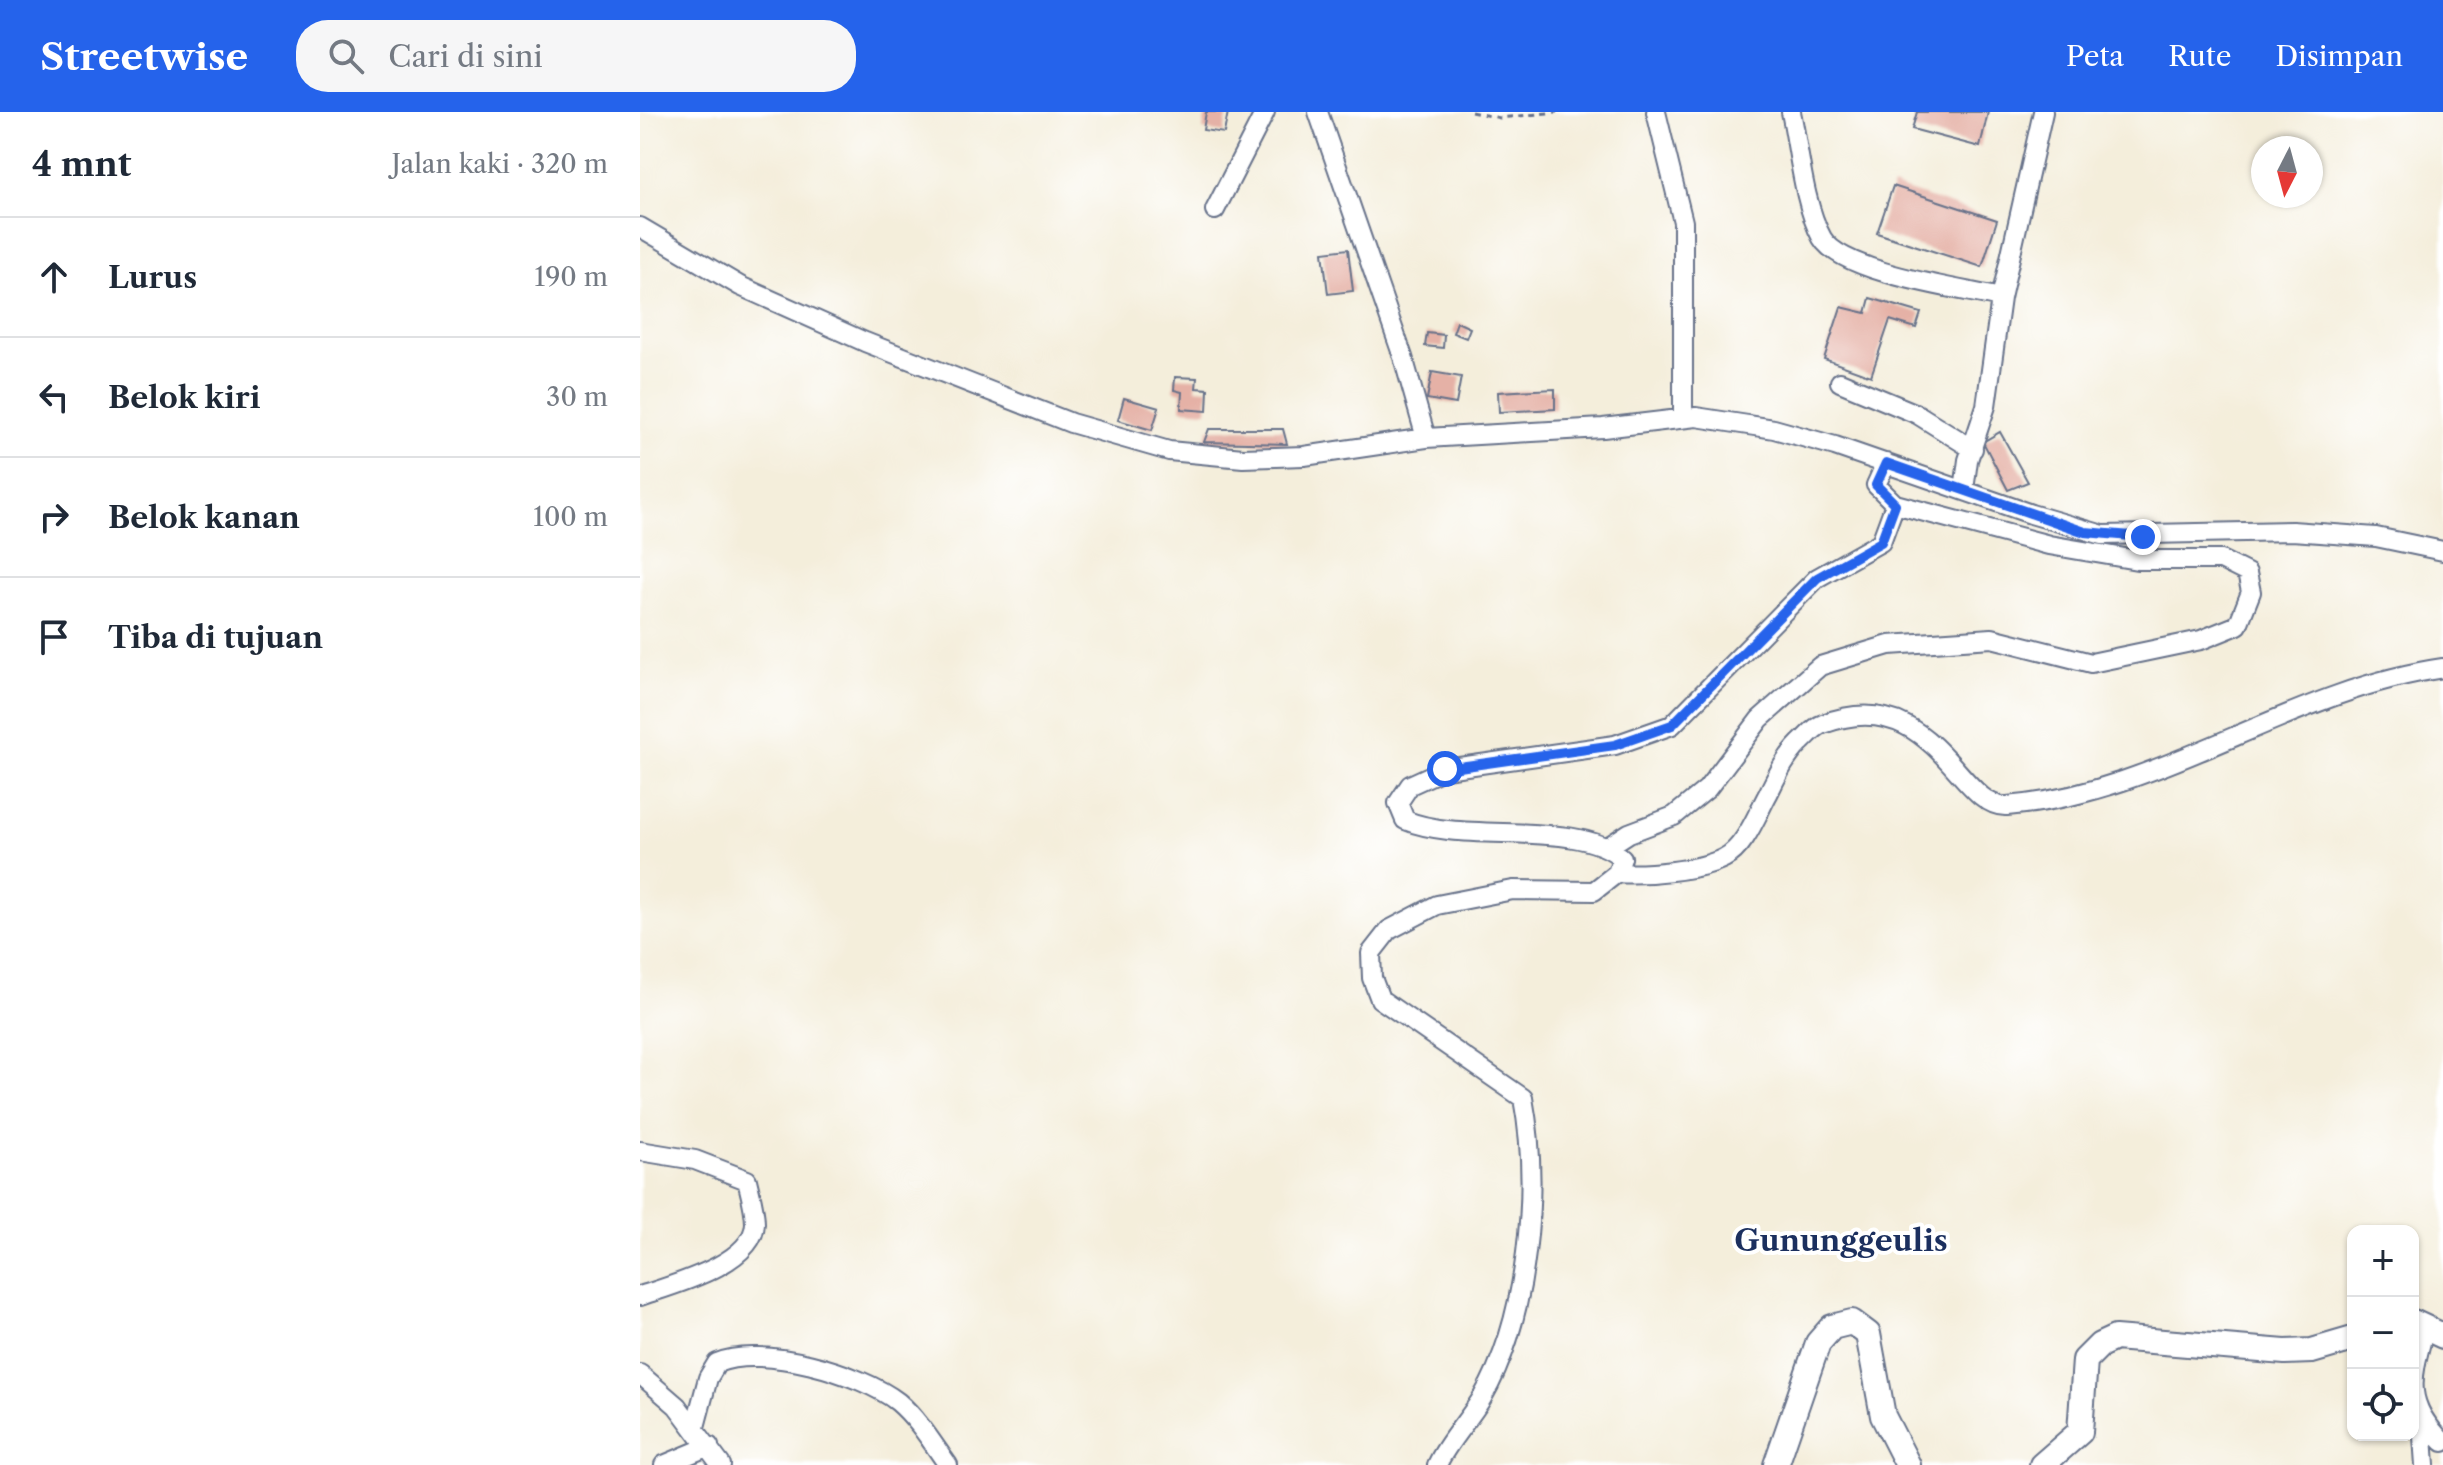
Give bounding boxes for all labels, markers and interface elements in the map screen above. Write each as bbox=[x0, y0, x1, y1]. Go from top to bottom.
search box bbox=[296, 20, 856, 92]
text: Streetwise bbox=[40, 33, 248, 80]
icon: search bbox=[324, 34, 368, 78]
text: Cari di sini bbox=[388, 38, 543, 75]
text: Peta bbox=[2066, 39, 2124, 73]
text: Rute bbox=[2168, 39, 2231, 73]
text: Disimpan bbox=[2275, 39, 2403, 73]
north arrow bbox=[2251, 136, 2323, 208]
text: 4 mnt bbox=[32, 143, 131, 185]
text: Jalan kaki · 320 m bbox=[392, 148, 608, 180]
icon: ahead bbox=[32, 255, 76, 299]
text: Lurus bbox=[108, 259, 197, 296]
text: 190 m bbox=[534, 261, 608, 293]
icon: left bbox=[32, 375, 76, 419]
text: Belok kiri bbox=[108, 379, 260, 416]
text: 30 m bbox=[546, 381, 608, 413]
icon: right bbox=[32, 495, 76, 539]
text: Belok kanan bbox=[108, 499, 300, 536]
text: 100 m bbox=[533, 501, 608, 533]
route end bbox=[2125, 519, 2161, 555]
icon: arrive bbox=[32, 615, 76, 659]
text: Tiba di tujuan bbox=[108, 619, 323, 656]
route start bbox=[1427, 751, 1463, 787]
district label: Gununggeulis bbox=[1734, 1222, 1948, 1259]
map controls bbox=[2347, 1225, 2419, 1441]
button: + bbox=[2347, 1225, 2419, 1297]
button: − bbox=[2347, 1297, 2419, 1369]
button: locate bbox=[2347, 1369, 2419, 1441]

